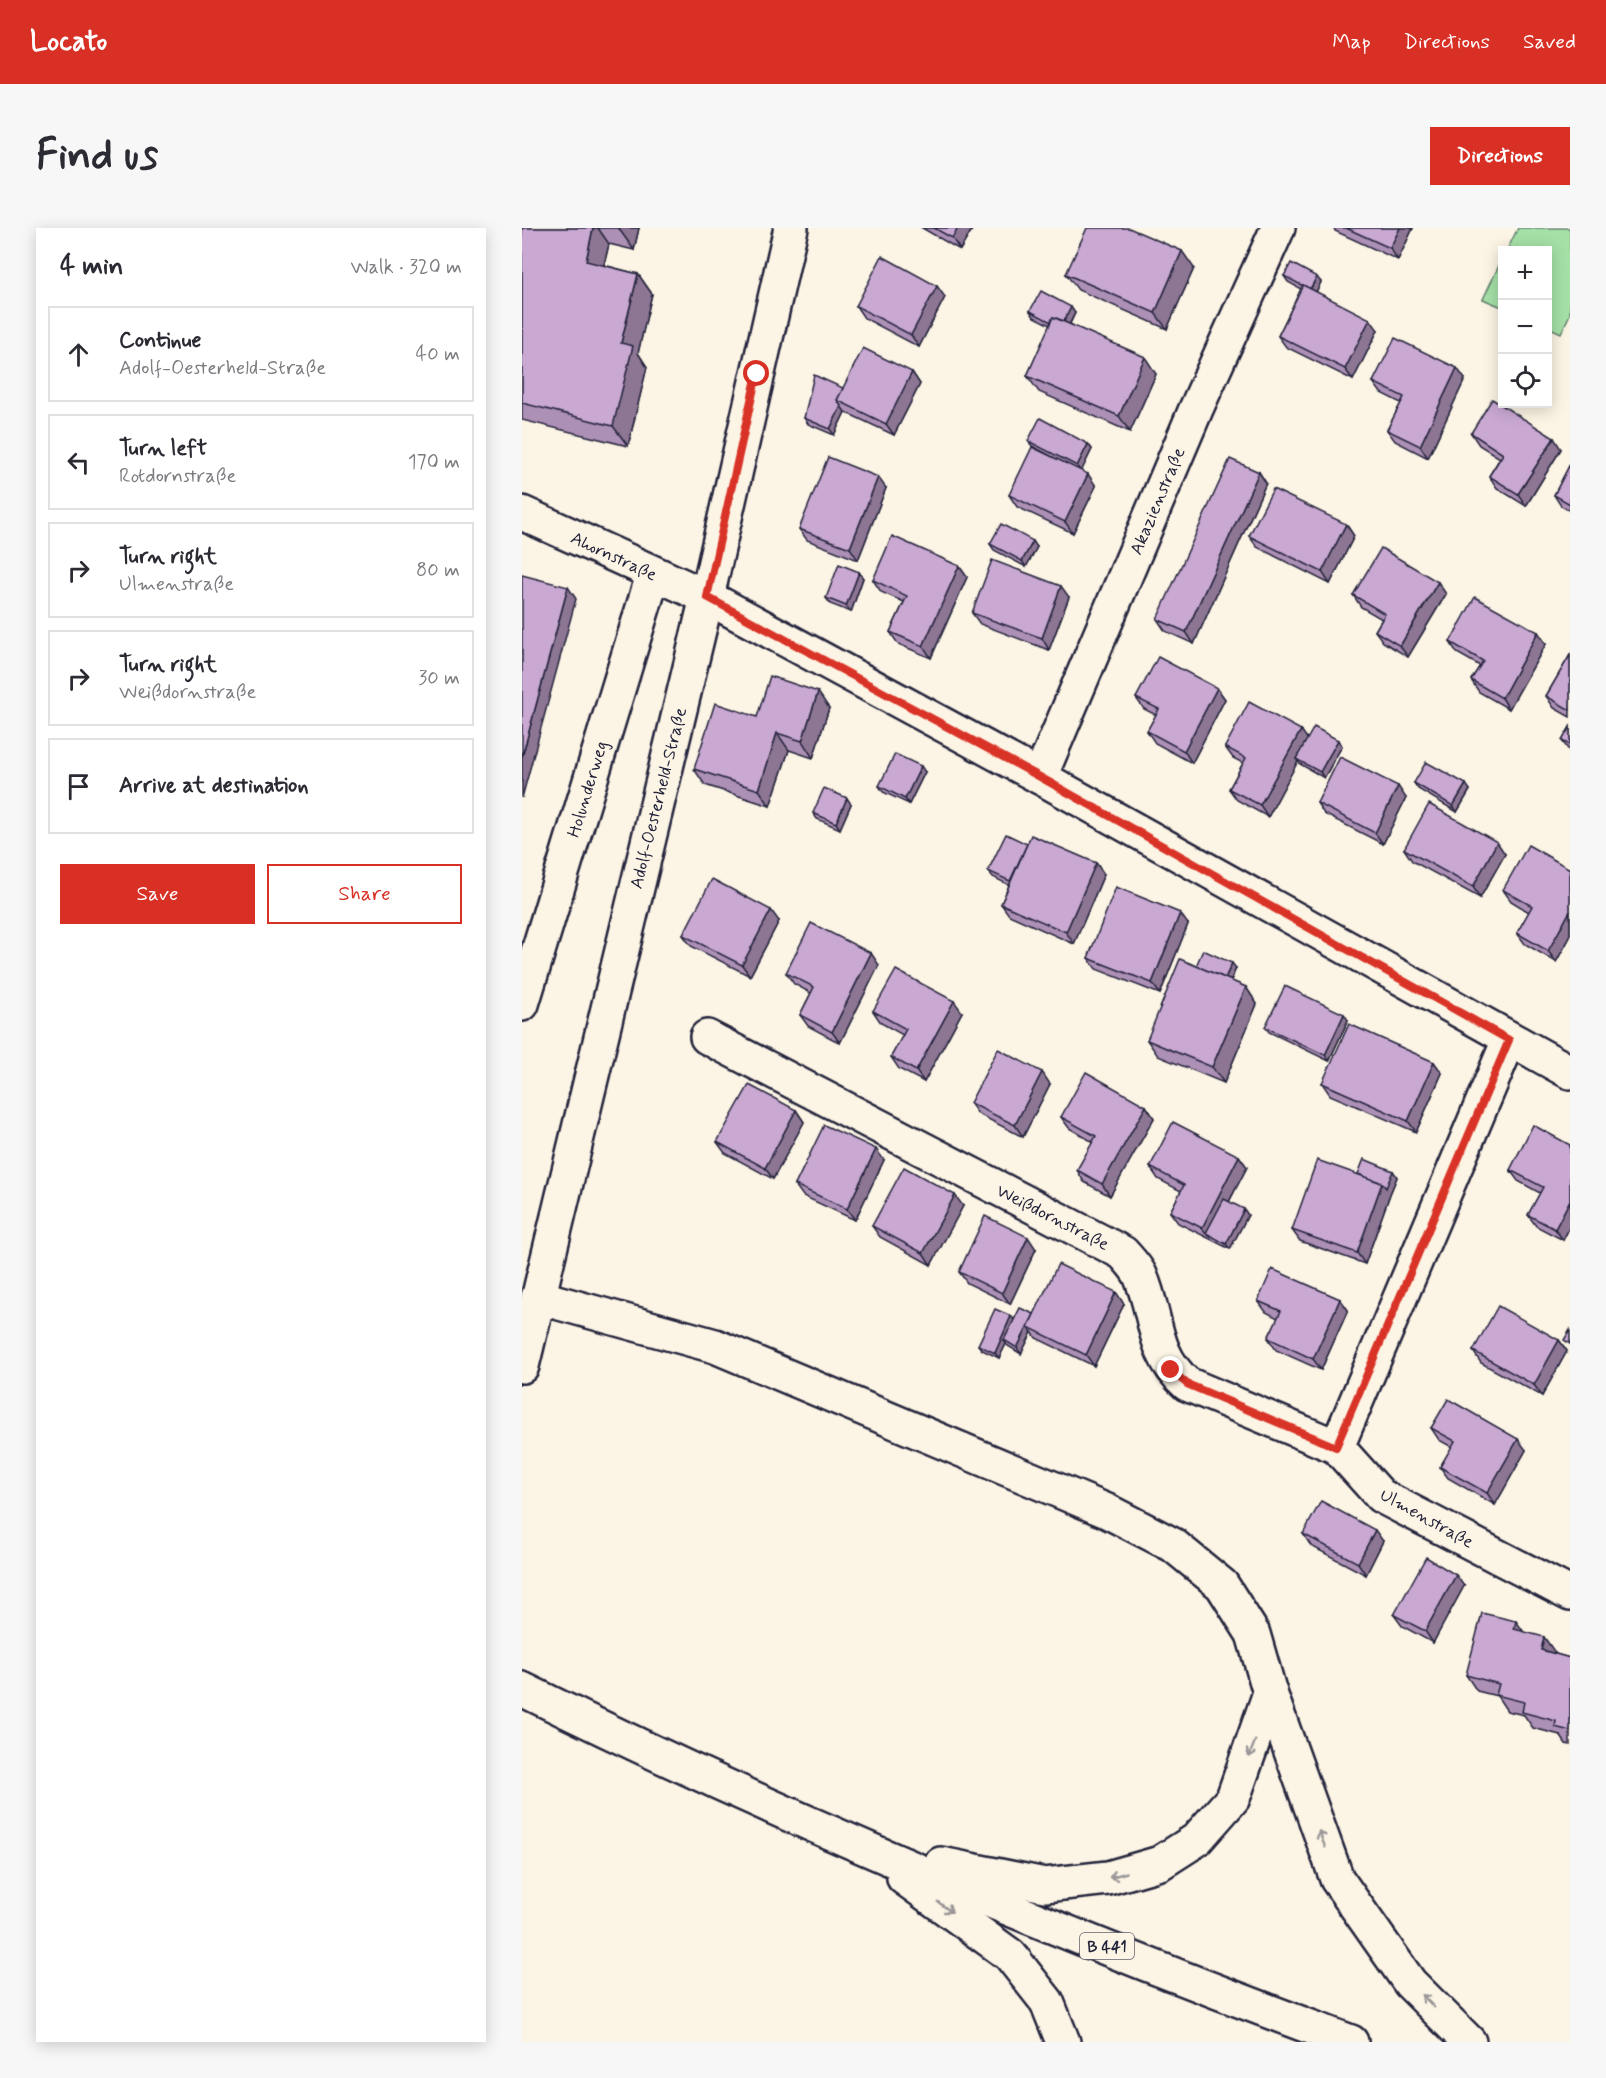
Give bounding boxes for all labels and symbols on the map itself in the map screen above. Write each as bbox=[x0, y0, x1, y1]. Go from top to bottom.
route start bbox=[743, 360, 769, 386]
street label: Akazienstraße bbox=[1125, 444, 1191, 559]
street label: Ahornstraße bbox=[566, 526, 661, 587]
street label: Adolf-Oesterheld-Straße bbox=[625, 705, 693, 892]
street label: Holunderweg bbox=[562, 738, 614, 840]
street label: Weißdornstraße bbox=[992, 1179, 1113, 1257]
route end bbox=[1157, 1356, 1183, 1382]
street label: Ulmenstraße bbox=[1375, 1483, 1478, 1555]
one-way arrow bbox=[1246, 1739, 1257, 1758]
one-way arrow bbox=[1316, 1830, 1327, 1849]
one-way arrow bbox=[1109, 1870, 1128, 1881]
one-way arrow bbox=[936, 1901, 952, 1914]
road number: B 441 bbox=[1080, 1933, 1134, 1959]
one-way arrow bbox=[1420, 1994, 1435, 2009]

